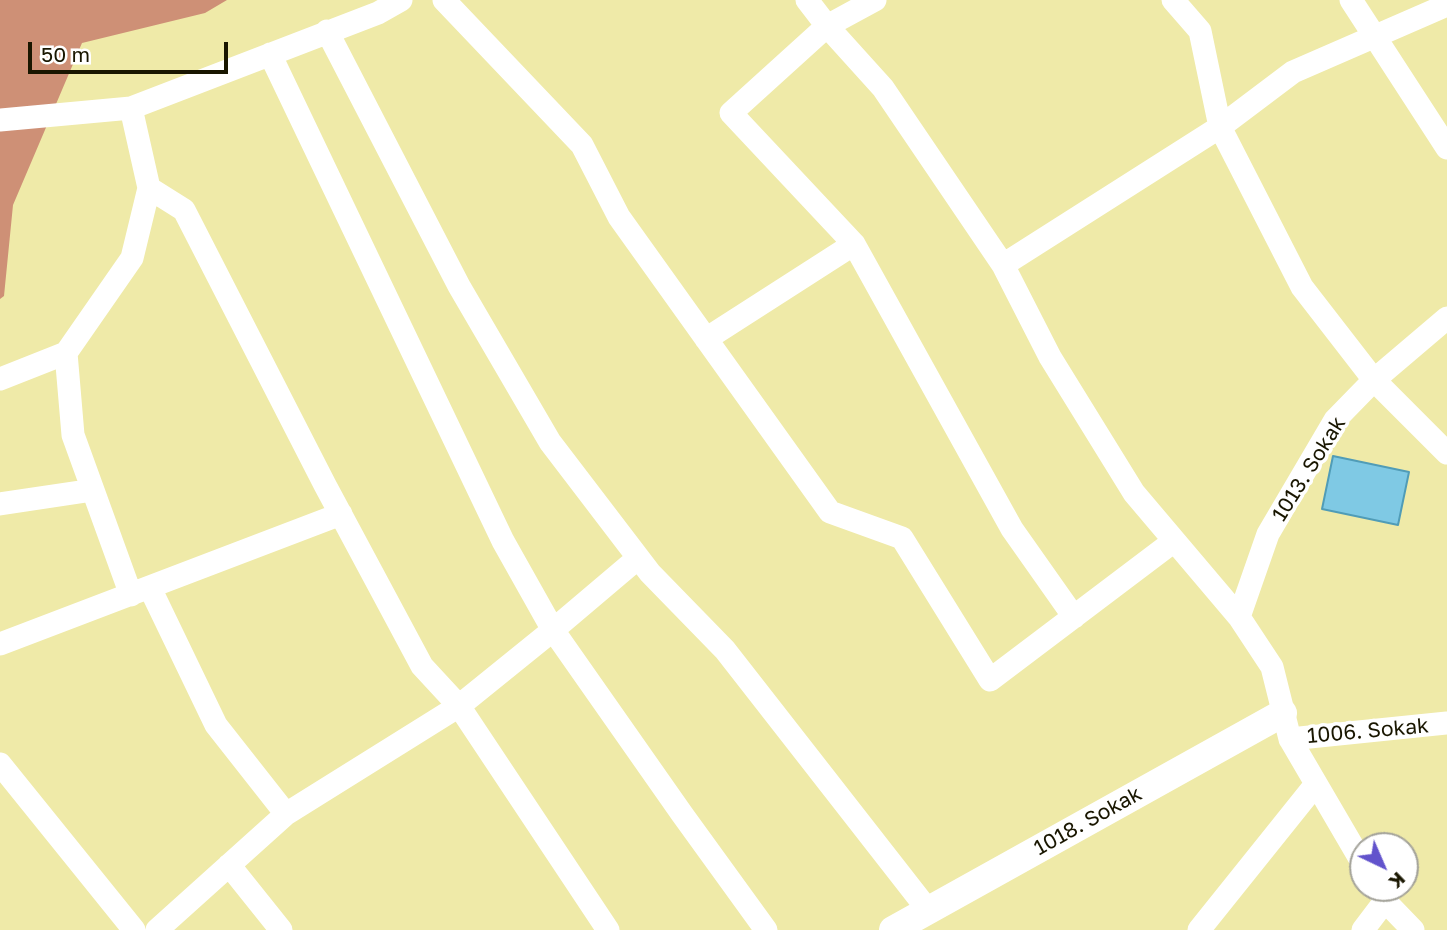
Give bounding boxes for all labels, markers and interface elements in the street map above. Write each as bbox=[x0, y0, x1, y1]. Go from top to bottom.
scale bar bbox=[32, 28, 231, 72]
text: 50 m bbox=[41, 41, 90, 67]
street label: 1013. Sokak bbox=[1267, 412, 1351, 526]
street label: 1006. Sokak bbox=[1306, 713, 1430, 749]
street label: 1018. Sokak bbox=[1030, 781, 1146, 861]
north arrow bbox=[1349, 832, 1419, 902]
text: K bbox=[1385, 868, 1410, 894]

